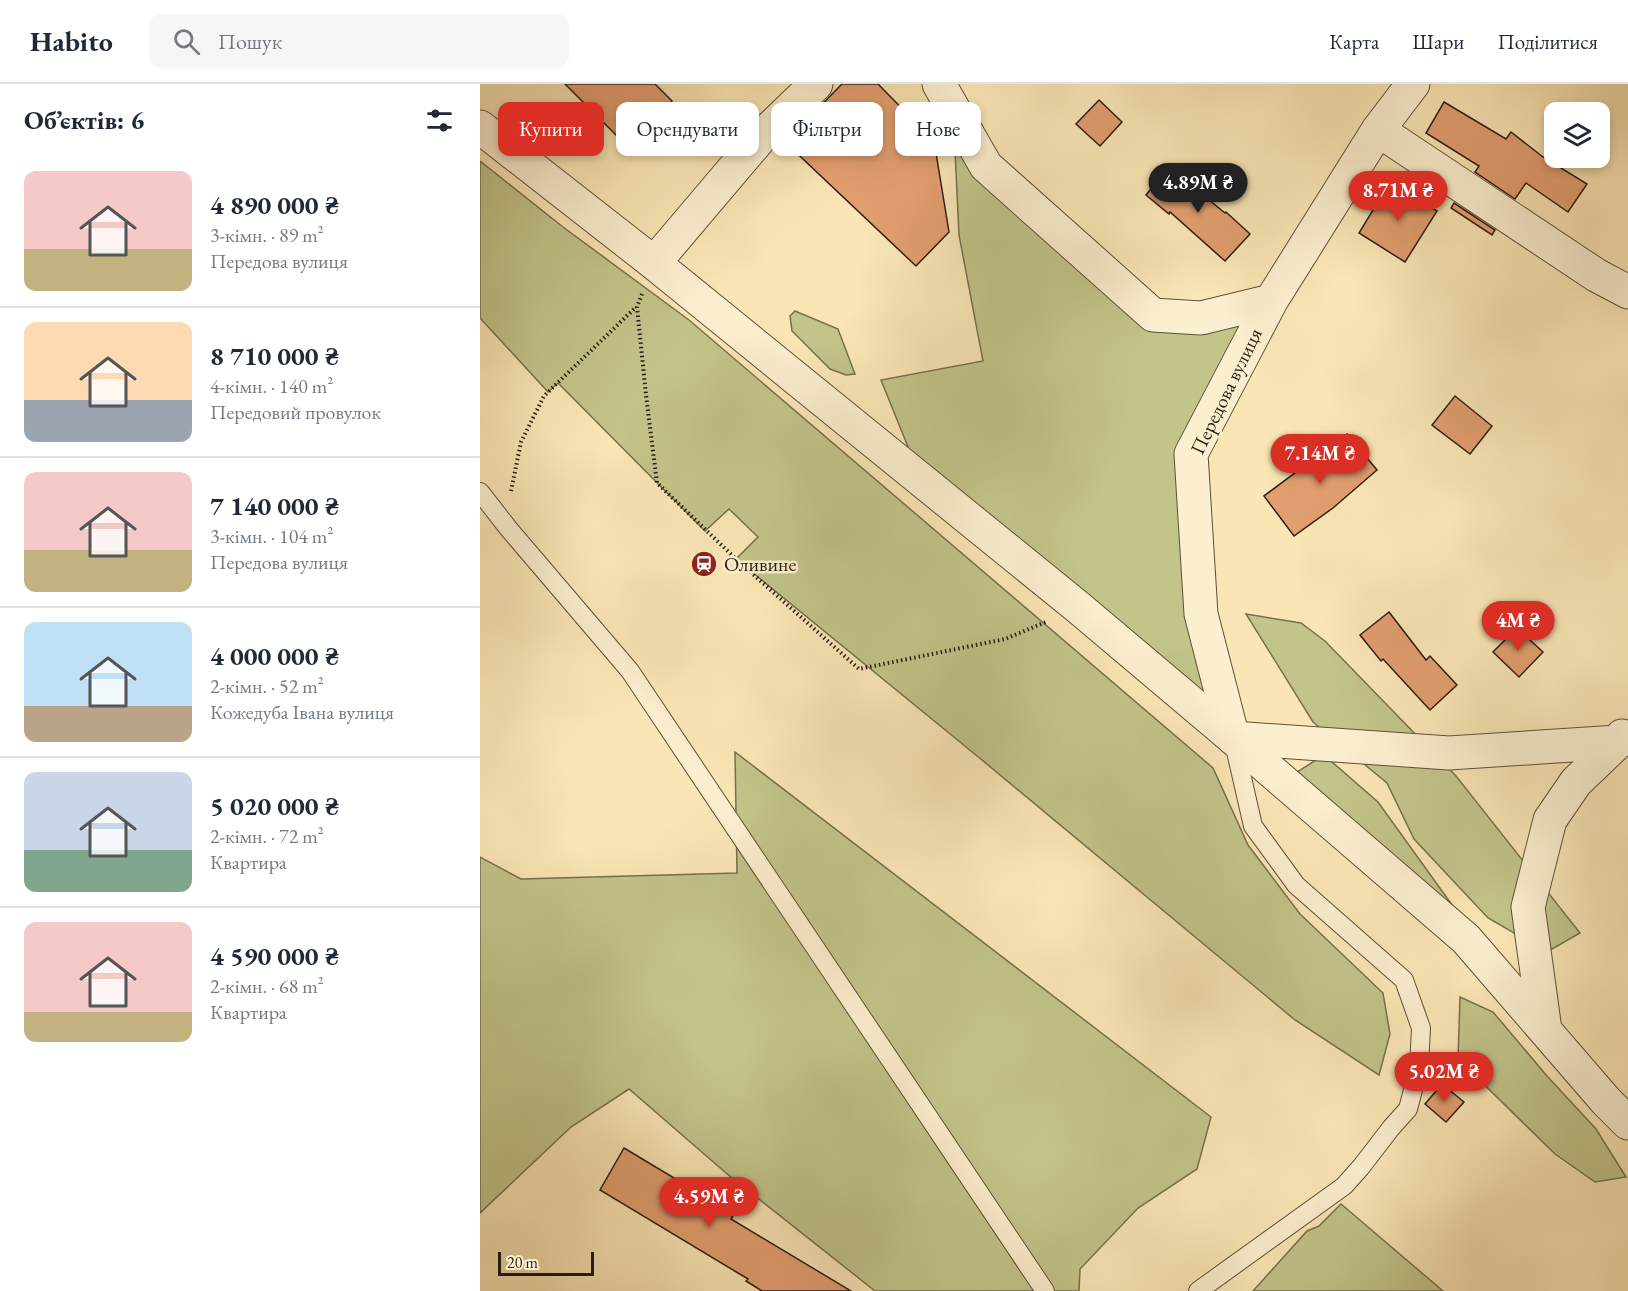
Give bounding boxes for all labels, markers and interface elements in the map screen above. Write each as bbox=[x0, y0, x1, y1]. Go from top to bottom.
search box bbox=[149, 14, 569, 68]
text: Habito bbox=[30, 23, 113, 59]
icon: search bbox=[170, 25, 203, 58]
text: Пошук bbox=[218, 27, 282, 56]
text: Карта bbox=[1329, 28, 1379, 55]
text: Шари bbox=[1412, 28, 1464, 55]
text: Поділитися bbox=[1497, 28, 1598, 55]
chip: Купити bbox=[498, 102, 604, 156]
chip: Орендувати bbox=[616, 102, 759, 156]
chip: Фільтри bbox=[771, 102, 883, 156]
chip: Нове bbox=[895, 102, 981, 156]
map controls bbox=[1544, 102, 1610, 168]
button: layers bbox=[1544, 102, 1610, 168]
text: Об’єктів: 6 bbox=[24, 103, 144, 137]
icon: filters bbox=[423, 104, 456, 137]
pin: 4.89M ₴ bbox=[1143, 163, 1253, 214]
text: 4.89M ₴ bbox=[1163, 169, 1233, 195]
pin: 8.71M ₴ bbox=[1343, 171, 1453, 222]
text: 8.71M ₴ bbox=[1363, 177, 1433, 203]
text: 4 890 000 ₴ bbox=[210, 188, 339, 222]
icon: home bbox=[72, 195, 144, 267]
text: 3-кімн. · 89 m² bbox=[210, 222, 324, 248]
text: Передова вулиця bbox=[210, 248, 348, 274]
street label: Передова вулиця bbox=[1184, 323, 1268, 459]
text: 8 710 000 ₴ bbox=[210, 339, 339, 373]
icon: home bbox=[72, 346, 144, 418]
text: 4-кімн. · 140 m² bbox=[210, 373, 333, 399]
text: Передовий провулок bbox=[210, 399, 381, 425]
pin: 7.14M ₴ bbox=[1265, 434, 1375, 485]
text: 7.14M ₴ bbox=[1285, 440, 1355, 466]
text: 7 140 000 ₴ bbox=[210, 489, 339, 523]
icon: home bbox=[72, 496, 144, 568]
text: 3-кімн. · 104 m² bbox=[210, 523, 333, 549]
text: Передова вулиця bbox=[210, 549, 348, 575]
station icon: Оливине bbox=[689, 549, 719, 579]
place label: Оливине bbox=[724, 551, 796, 577]
pin: 4M ₴ bbox=[1482, 601, 1554, 652]
text: 4M ₴ bbox=[1496, 607, 1540, 633]
text: 4 000 000 ₴ bbox=[210, 639, 339, 673]
icon: home bbox=[72, 646, 144, 718]
text: 2-кімн. · 52 m² bbox=[210, 673, 324, 699]
text: Кожедуба Івана вулиця bbox=[210, 699, 394, 725]
text: 5 020 000 ₴ bbox=[210, 789, 339, 823]
icon: home bbox=[72, 796, 144, 868]
text: 2-кімн. · 72 m² bbox=[210, 823, 324, 849]
text: Квартира bbox=[210, 849, 287, 875]
text: 4 590 000 ₴ bbox=[210, 939, 339, 973]
icon: home bbox=[72, 946, 144, 1018]
text: 2-кімн. · 68 m² bbox=[210, 973, 324, 999]
text: Квартира bbox=[210, 999, 287, 1025]
pin: 5.02M ₴ bbox=[1389, 1052, 1499, 1103]
text: 5.02M ₴ bbox=[1409, 1058, 1479, 1084]
pin: 4.59M ₴ bbox=[654, 1177, 764, 1228]
text: 4.59M ₴ bbox=[674, 1183, 744, 1209]
scale bar bbox=[498, 1249, 594, 1276]
text: 20 m bbox=[507, 1252, 538, 1273]

